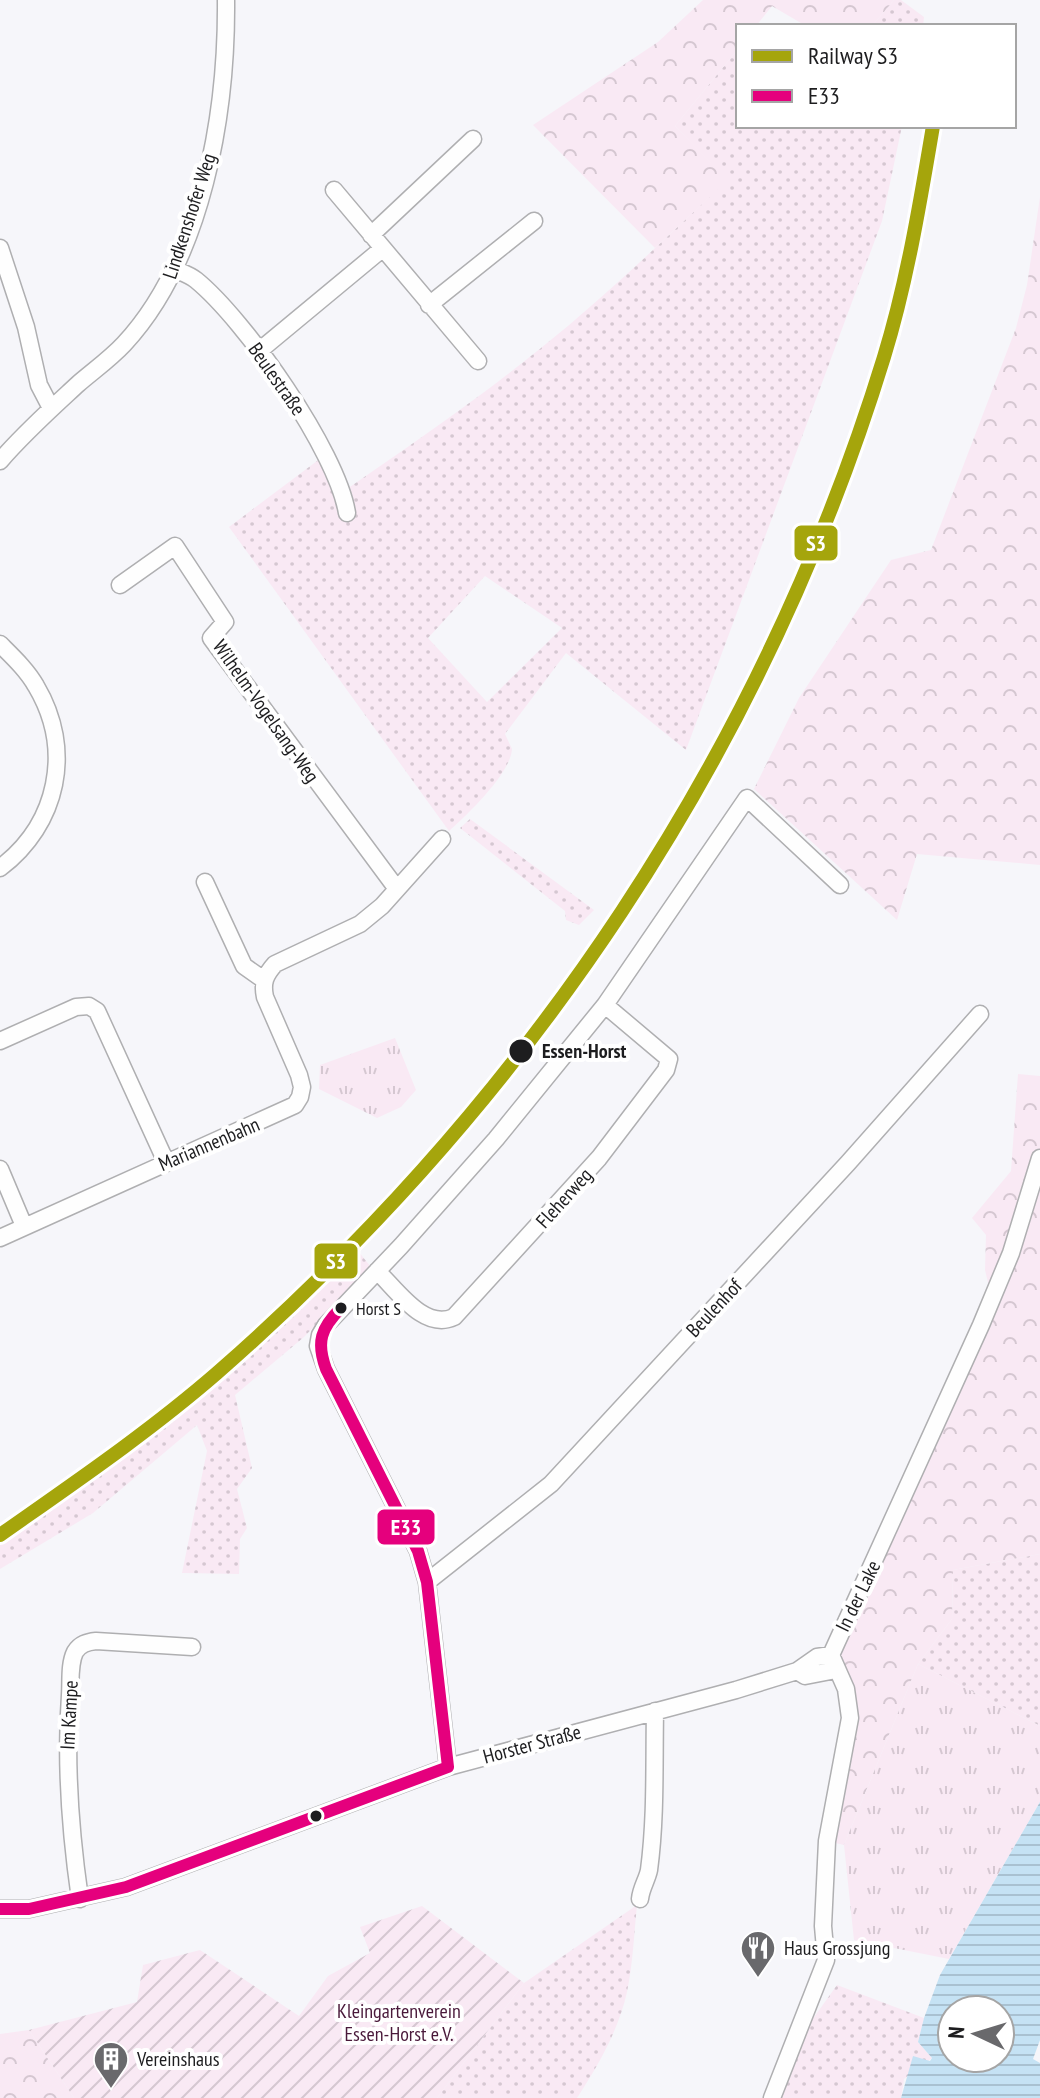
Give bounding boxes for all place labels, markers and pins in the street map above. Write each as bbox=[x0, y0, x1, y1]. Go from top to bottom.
marker: Essen-Horst bbox=[507, 1037, 535, 1065]
place label: Essen-Horst bbox=[542, 1038, 627, 1064]
place label: Horst S bbox=[356, 1297, 401, 1320]
marker: Horst S bbox=[333, 1300, 349, 1316]
unlabelled marker bbox=[308, 1808, 324, 1824]
restaurant icon: Haus Grossjung bbox=[739, 1929, 777, 1979]
place label: Haus Grossjung bbox=[784, 1935, 890, 1961]
building icon: Vereinshaus bbox=[92, 2040, 130, 2090]
place label: Vereinshaus bbox=[136, 2046, 220, 2072]

